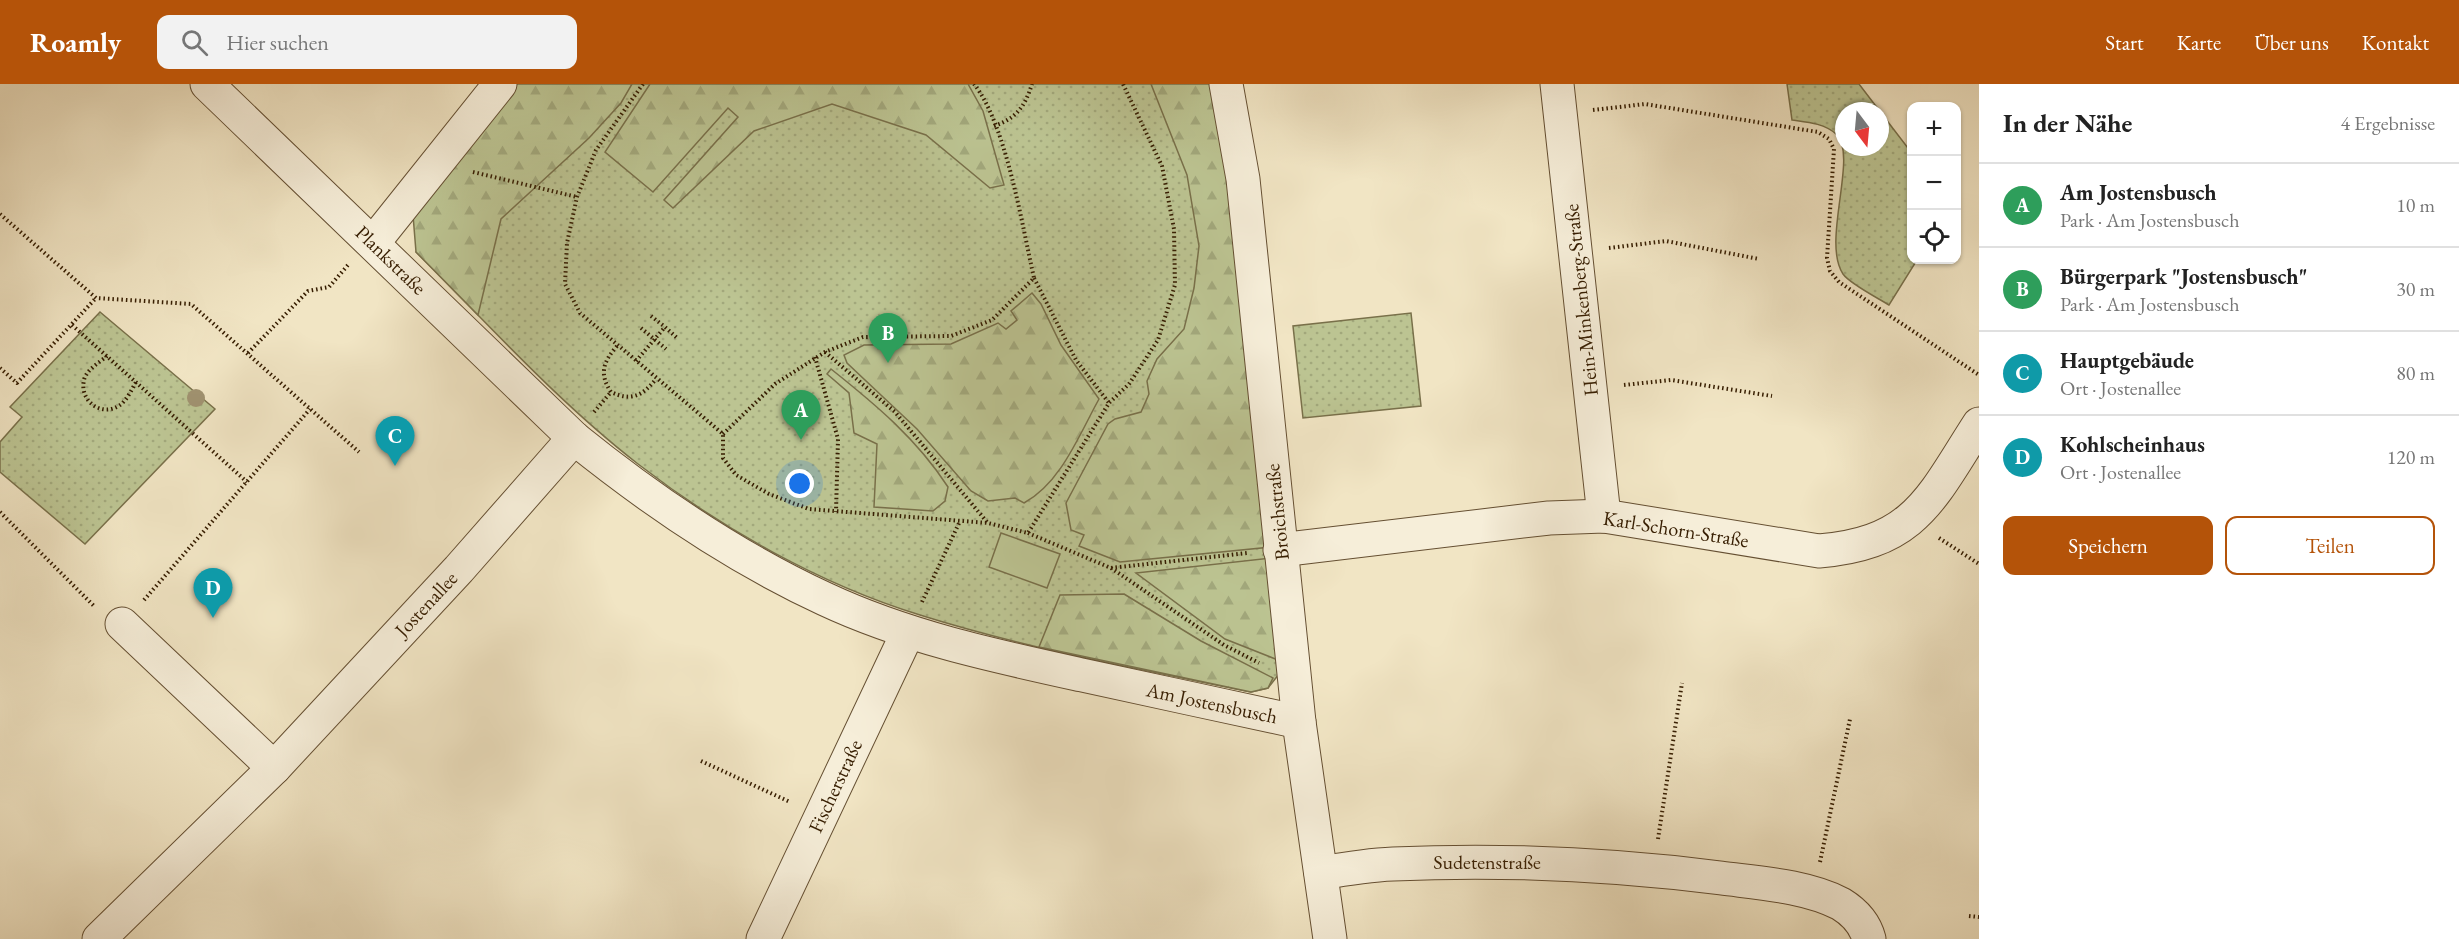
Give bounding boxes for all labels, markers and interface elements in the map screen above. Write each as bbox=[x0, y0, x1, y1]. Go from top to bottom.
search box bbox=[157, 15, 577, 69]
text: Roamly bbox=[30, 24, 121, 60]
icon: search bbox=[178, 26, 211, 59]
text: Hier suchen bbox=[226, 28, 329, 57]
text: Start bbox=[2105, 29, 2144, 56]
text: Karte bbox=[2177, 29, 2221, 56]
text: Über uns bbox=[2254, 29, 2329, 56]
text: Kontakt bbox=[2362, 29, 2429, 56]
north arrow bbox=[1835, 102, 1889, 156]
map controls bbox=[1907, 102, 1961, 264]
button: + bbox=[1907, 102, 1961, 156]
text: In der Nähe bbox=[2003, 106, 2132, 140]
text: 4 Ergebnisse bbox=[2340, 110, 2435, 136]
button: − bbox=[1907, 156, 1961, 210]
text: Am Jostensbusch bbox=[2060, 178, 2217, 207]
text: A bbox=[2015, 192, 2030, 218]
text: 10 m bbox=[2396, 192, 2435, 218]
street label: Hein-Minkenberg-Straße bbox=[1558, 202, 1604, 397]
text: Park · Am Jostensbusch bbox=[2060, 207, 2239, 233]
button: locate bbox=[1907, 210, 1961, 264]
street label: Plankstraße bbox=[350, 220, 432, 300]
text: Bürgerpark "Jostensbusch" bbox=[2060, 262, 2307, 291]
text: B bbox=[2016, 276, 2029, 302]
text: 30 m bbox=[2396, 276, 2435, 302]
text: Park · Am Jostensbusch bbox=[2060, 291, 2239, 317]
pin: B bbox=[868, 314, 908, 363]
text: Hauptgebäude bbox=[2060, 346, 2194, 375]
text: C bbox=[2015, 360, 2030, 386]
text: 80 m bbox=[2396, 360, 2435, 386]
text: Ort · Jostenallee bbox=[2060, 375, 2181, 401]
pin: A bbox=[782, 390, 820, 440]
pin: C bbox=[376, 416, 414, 466]
text: Kohlscheinhaus bbox=[2060, 430, 2205, 459]
text: D bbox=[2015, 444, 2030, 470]
text: 120 m bbox=[2387, 444, 2435, 470]
text: Ort · Jostenallee bbox=[2060, 459, 2181, 485]
street label: Broichstraße bbox=[1259, 462, 1295, 562]
your location bbox=[785, 469, 814, 498]
street label: Karl-Schorn-Straße bbox=[1601, 505, 1751, 553]
button: Speichern bbox=[2003, 516, 2213, 575]
button: Teilen bbox=[2225, 516, 2435, 575]
street label: Jostenallee bbox=[388, 565, 463, 644]
pin: D bbox=[194, 568, 232, 618]
street label: Am Jostensbusch bbox=[1143, 676, 1280, 730]
street label: Fischerstraße bbox=[802, 735, 868, 837]
street label: Sudetenstraße bbox=[1433, 849, 1541, 875]

